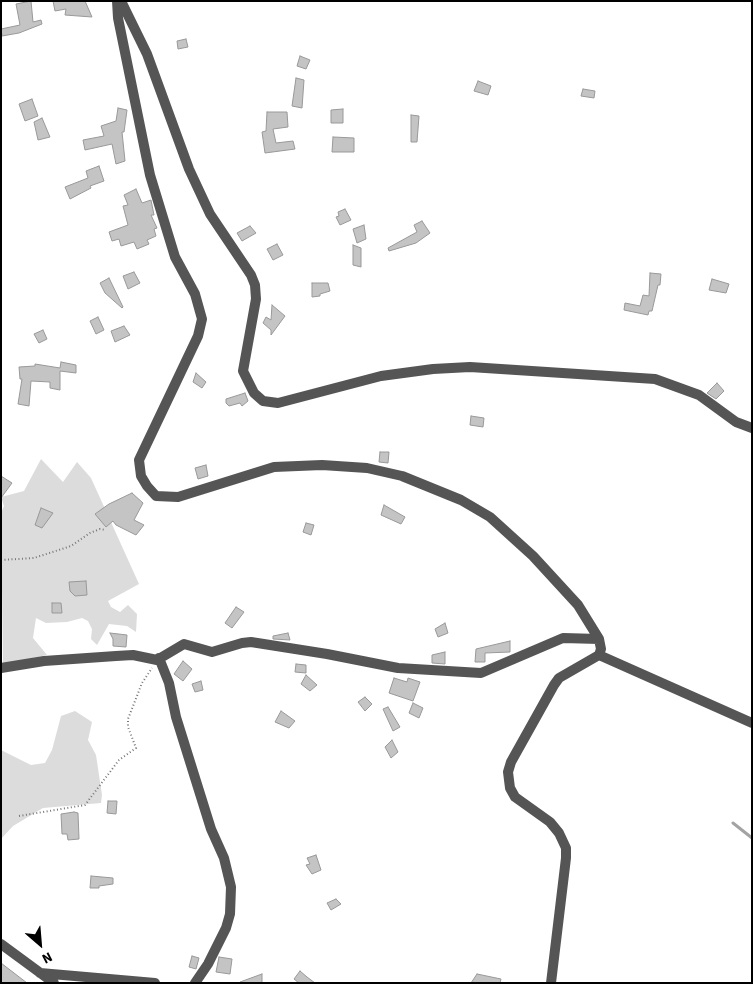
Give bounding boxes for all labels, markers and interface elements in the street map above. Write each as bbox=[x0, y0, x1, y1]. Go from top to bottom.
north arrow bbox=[15, 919, 65, 969]
text: N bbox=[38, 946, 55, 968]

